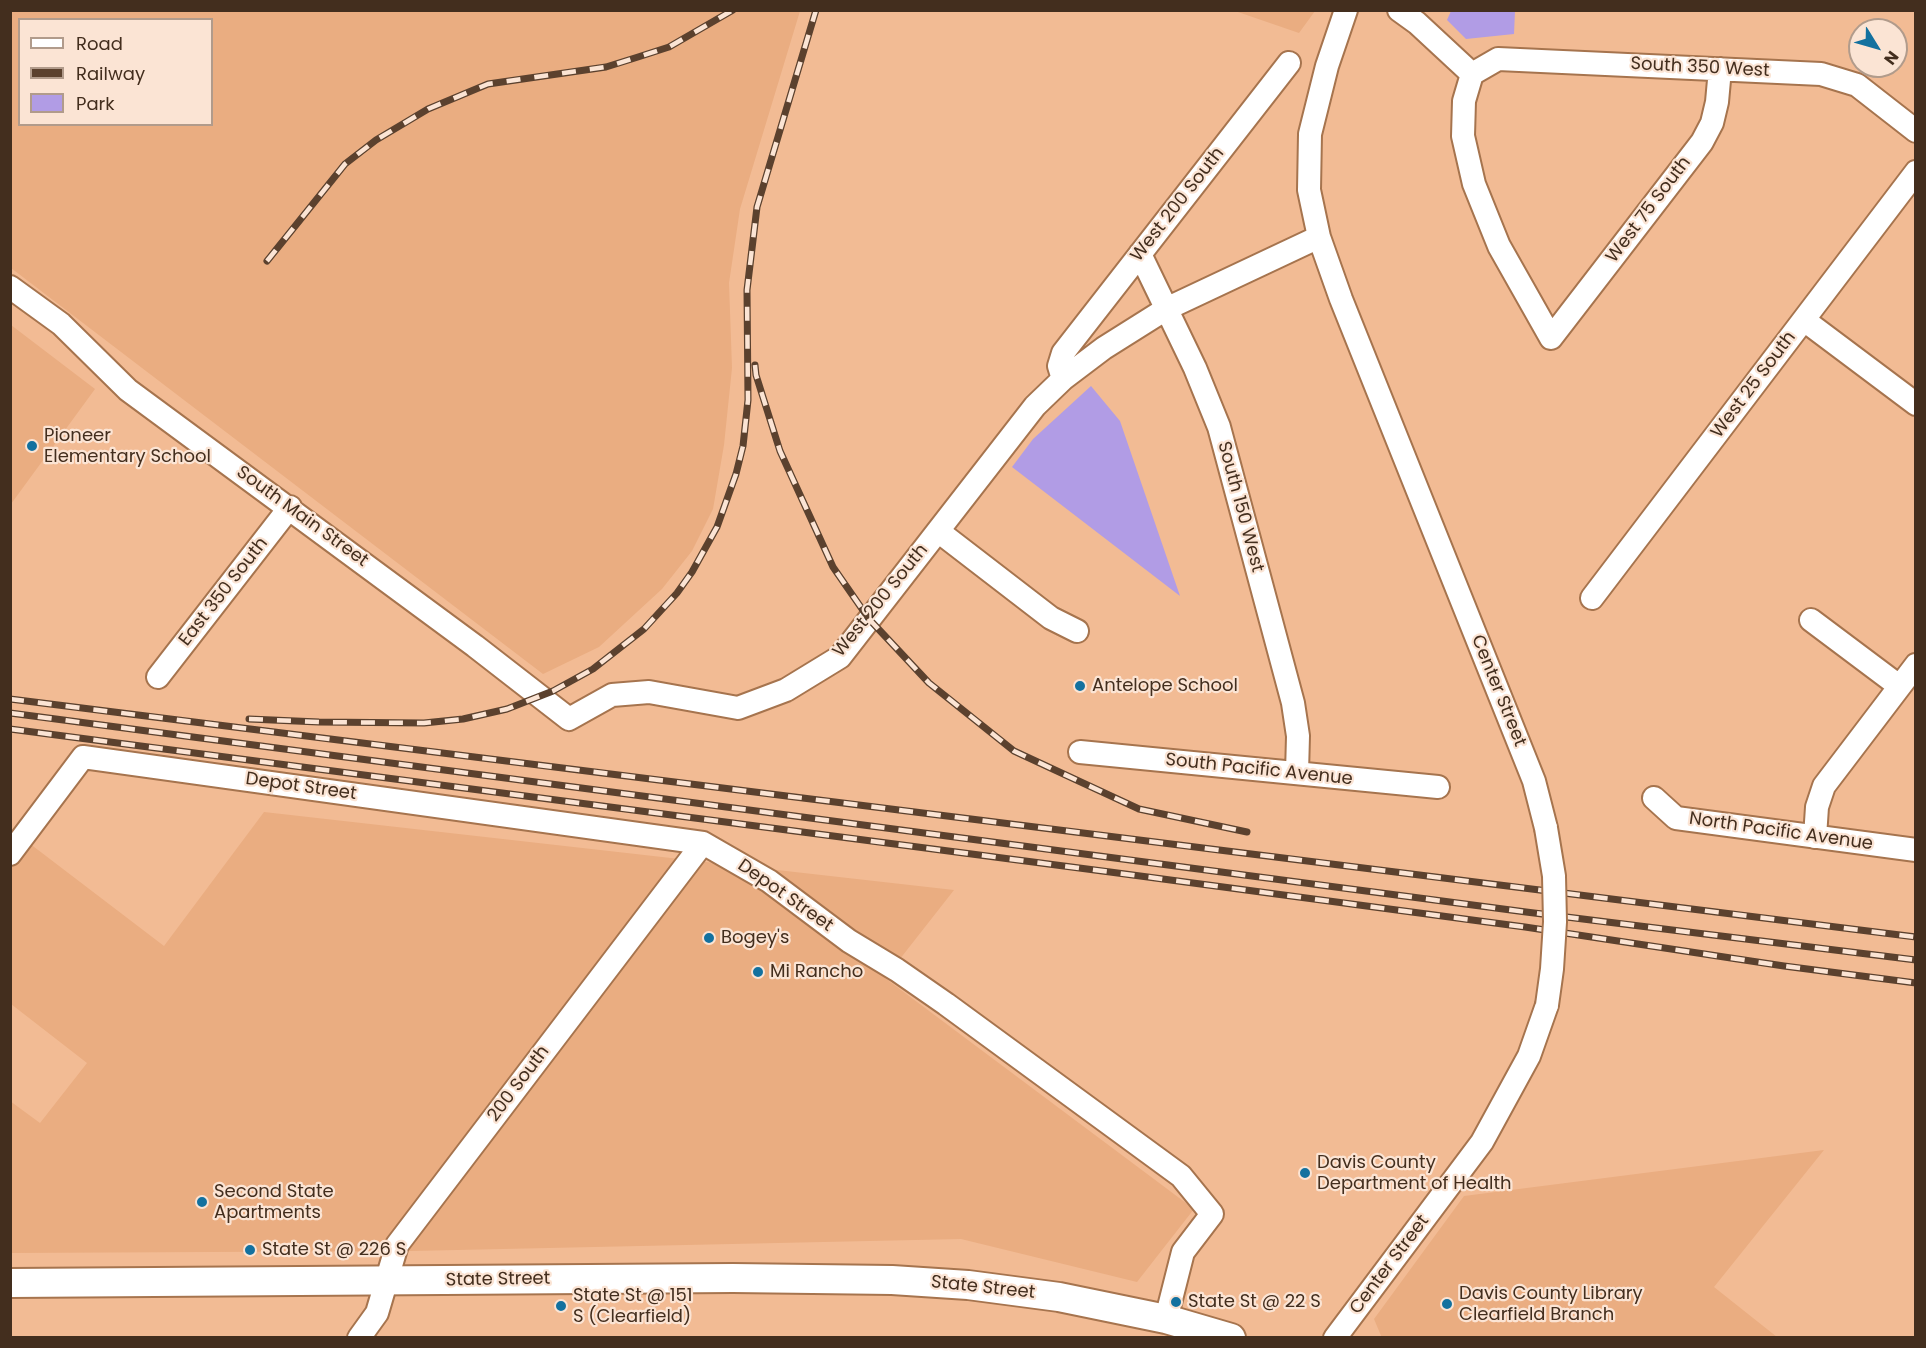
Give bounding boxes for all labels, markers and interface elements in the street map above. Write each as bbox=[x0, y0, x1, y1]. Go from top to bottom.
legend bbox=[18, 18, 213, 126]
north arrow bbox=[1848, 18, 1908, 78]
text: Road bbox=[76, 31, 123, 56]
text: N bbox=[1878, 46, 1904, 70]
street label: South 350 West bbox=[1630, 54, 1770, 82]
text: Railway bbox=[76, 61, 145, 86]
text: Park bbox=[76, 91, 115, 116]
street label: West 200 South bbox=[1127, 144, 1229, 266]
street label: West 75 South bbox=[1602, 153, 1696, 267]
street label: West 25 South bbox=[1707, 328, 1801, 442]
place label: Pioneer Elementary School bbox=[44, 425, 211, 468]
marker: Pioneer Elementary School bbox=[25, 439, 39, 453]
street label: South 150 West bbox=[1212, 439, 1268, 575]
street label: South Main Street bbox=[232, 462, 372, 572]
street label: East 350 South bbox=[175, 533, 273, 651]
street label: West 200 South bbox=[829, 540, 933, 662]
street label: Center Street bbox=[1466, 632, 1530, 750]
place label: Antelope School bbox=[1092, 675, 1238, 697]
marker: Antelope School bbox=[1073, 679, 1087, 693]
street label: South Pacific Avenue bbox=[1164, 749, 1354, 791]
street label: Depot Street bbox=[244, 769, 358, 805]
street label: North Pacific Avenue bbox=[1688, 808, 1874, 856]
street label: Depot Street bbox=[733, 855, 837, 937]
place label: Bogey's bbox=[721, 927, 789, 949]
marker: Bogey's bbox=[702, 931, 716, 945]
place label: Mi Rancho bbox=[770, 961, 863, 983]
marker: Mi Rancho bbox=[751, 965, 765, 979]
street label: 200 South bbox=[483, 1042, 555, 1126]
place label: Davis County Department of Health bbox=[1317, 1152, 1512, 1194]
marker: Davis County Department of Health bbox=[1298, 1166, 1312, 1180]
place label: Second State Apartments bbox=[214, 1181, 334, 1224]
marker: Second State Apartments bbox=[195, 1195, 209, 1209]
street label: Center Street bbox=[1346, 1211, 1434, 1319]
place label: State St @ 226 S bbox=[262, 1239, 406, 1261]
marker: State St @ 226 S bbox=[243, 1243, 257, 1257]
street label: State Street bbox=[446, 1268, 550, 1292]
street label: State Street bbox=[930, 1272, 1036, 1304]
place label: Davis County Library Clearfield Branch bbox=[1459, 1283, 1643, 1326]
place label: State St @ 151 S (Clearfield) bbox=[573, 1285, 693, 1328]
place label: State St @ 22 S bbox=[1188, 1291, 1321, 1313]
marker: State St @ 22 S bbox=[1169, 1295, 1183, 1309]
marker: Davis County Library Clearfield Branch bbox=[1440, 1297, 1454, 1311]
marker: State St @ 151 S (Clearfield) bbox=[554, 1299, 568, 1313]

